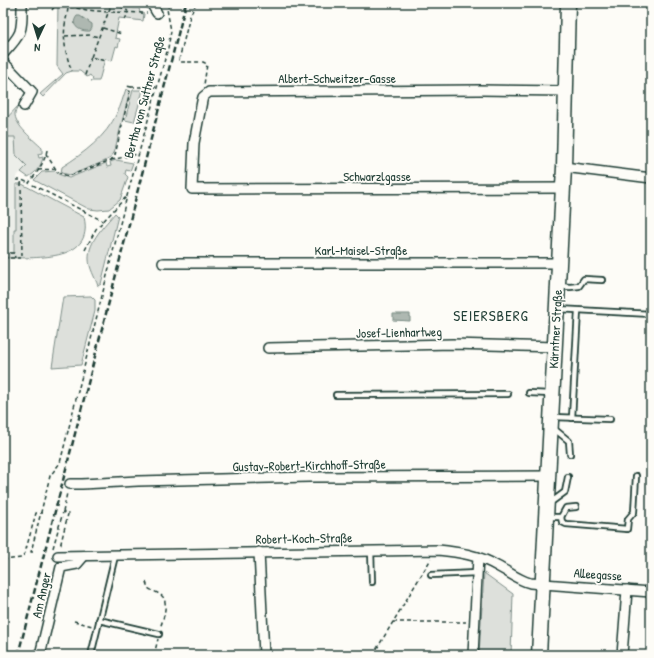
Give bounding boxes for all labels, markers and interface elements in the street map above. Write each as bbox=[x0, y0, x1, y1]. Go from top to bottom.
north arrow bbox=[18, 18, 58, 58]
street label: Bertha von Suttner Straße bbox=[119, 34, 169, 160]
text: N bbox=[34, 41, 41, 55]
street label: Albert-Schweitzer-Gasse bbox=[278, 69, 396, 87]
street label: Schwarzlgasse bbox=[343, 167, 411, 185]
street label: Karl-Maisel-Straße bbox=[315, 241, 407, 259]
street label: Kärntner Straße bbox=[544, 289, 566, 369]
district label: SEIERSBERG bbox=[453, 305, 529, 326]
street label: Josef-Lienhartweg bbox=[356, 322, 442, 342]
street label: Gustav-Robert-Kirchhoff-Straße bbox=[232, 455, 386, 475]
street label: Robert-Koch-Straße bbox=[255, 528, 353, 548]
street label: Alleegasse bbox=[573, 563, 623, 585]
street label: Am Anger bbox=[27, 570, 55, 620]

